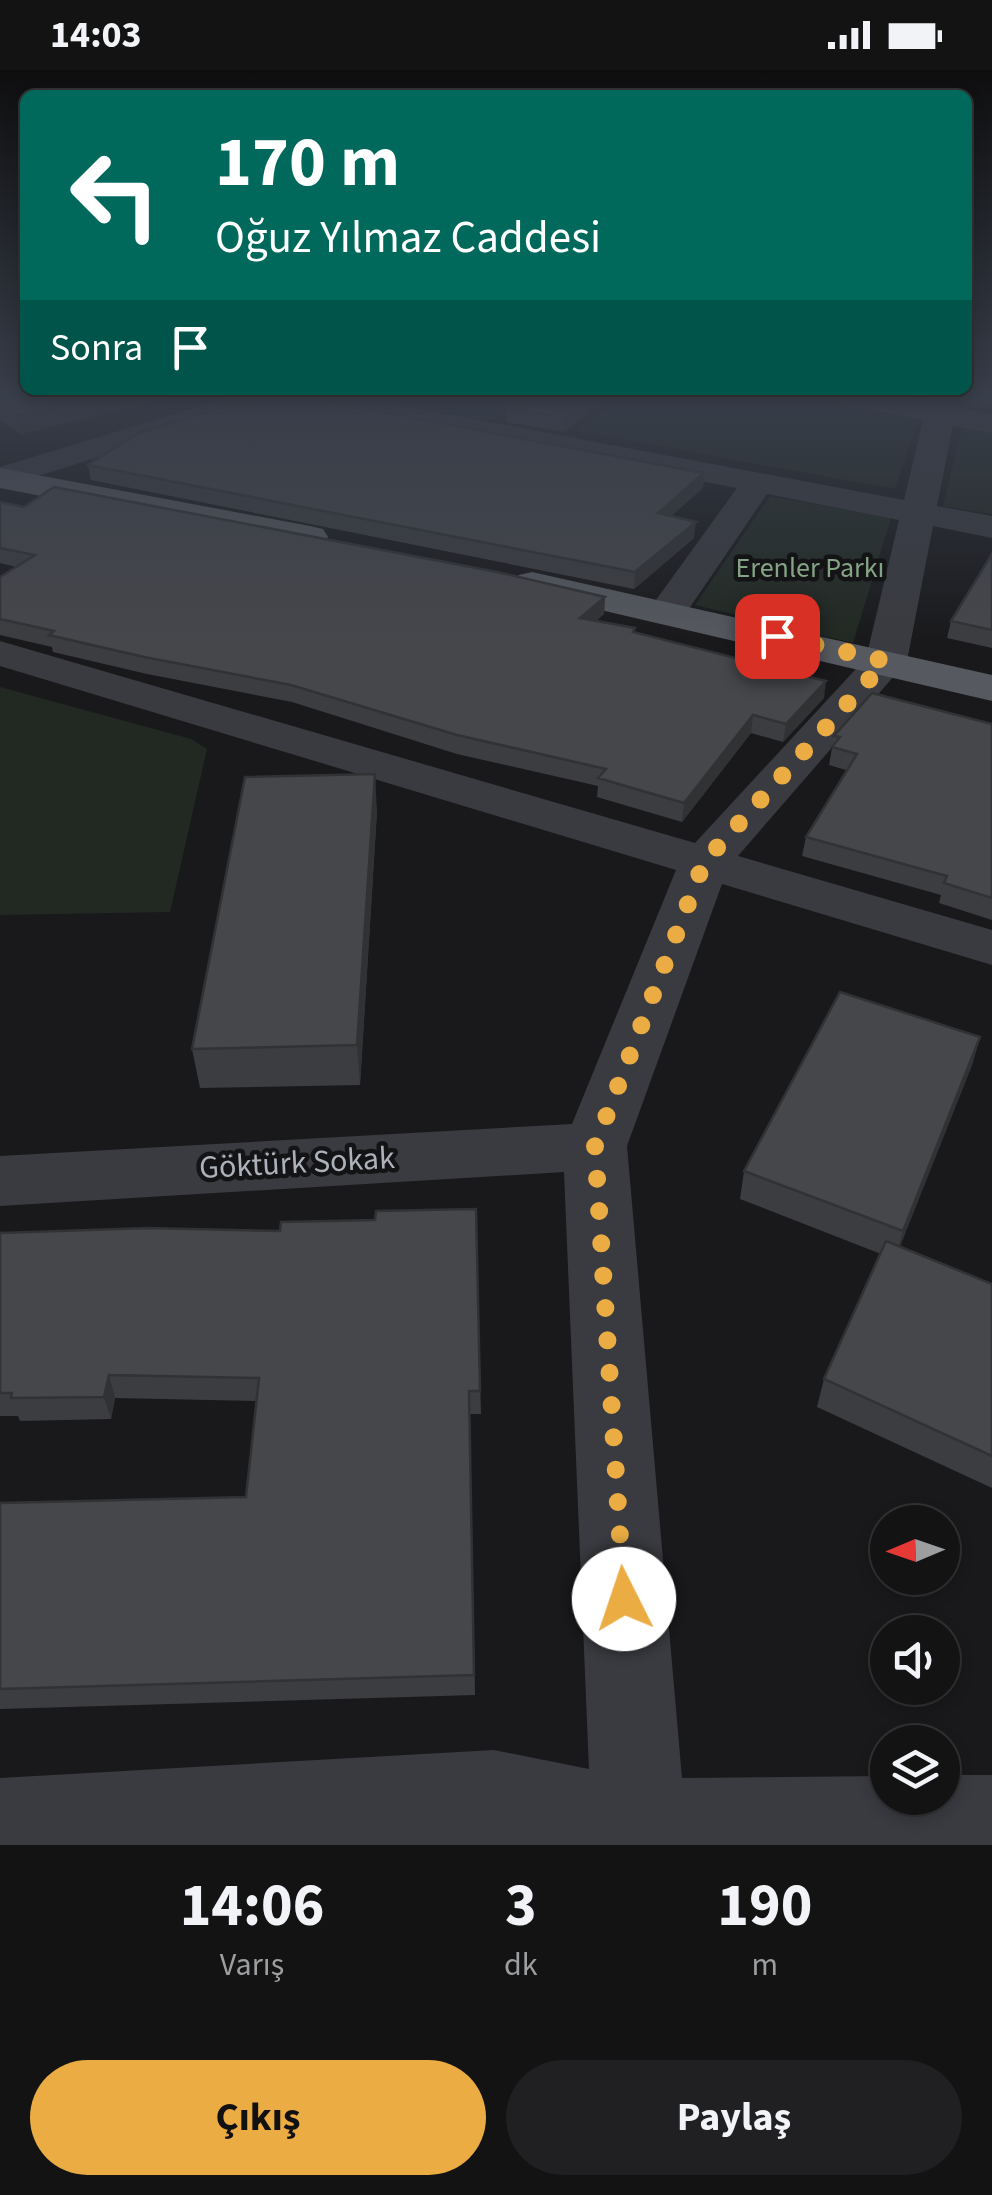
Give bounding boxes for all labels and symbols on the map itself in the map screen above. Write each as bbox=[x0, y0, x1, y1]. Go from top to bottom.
park label: Erenler Parkı bbox=[736, 548, 885, 588]
pin bbox=[735, 594, 820, 679]
street label: Göktürk Sokak bbox=[198, 1135, 396, 1191]
north arrow bbox=[870, 1505, 960, 1595]
position arrow bbox=[572, 1547, 676, 1651]

